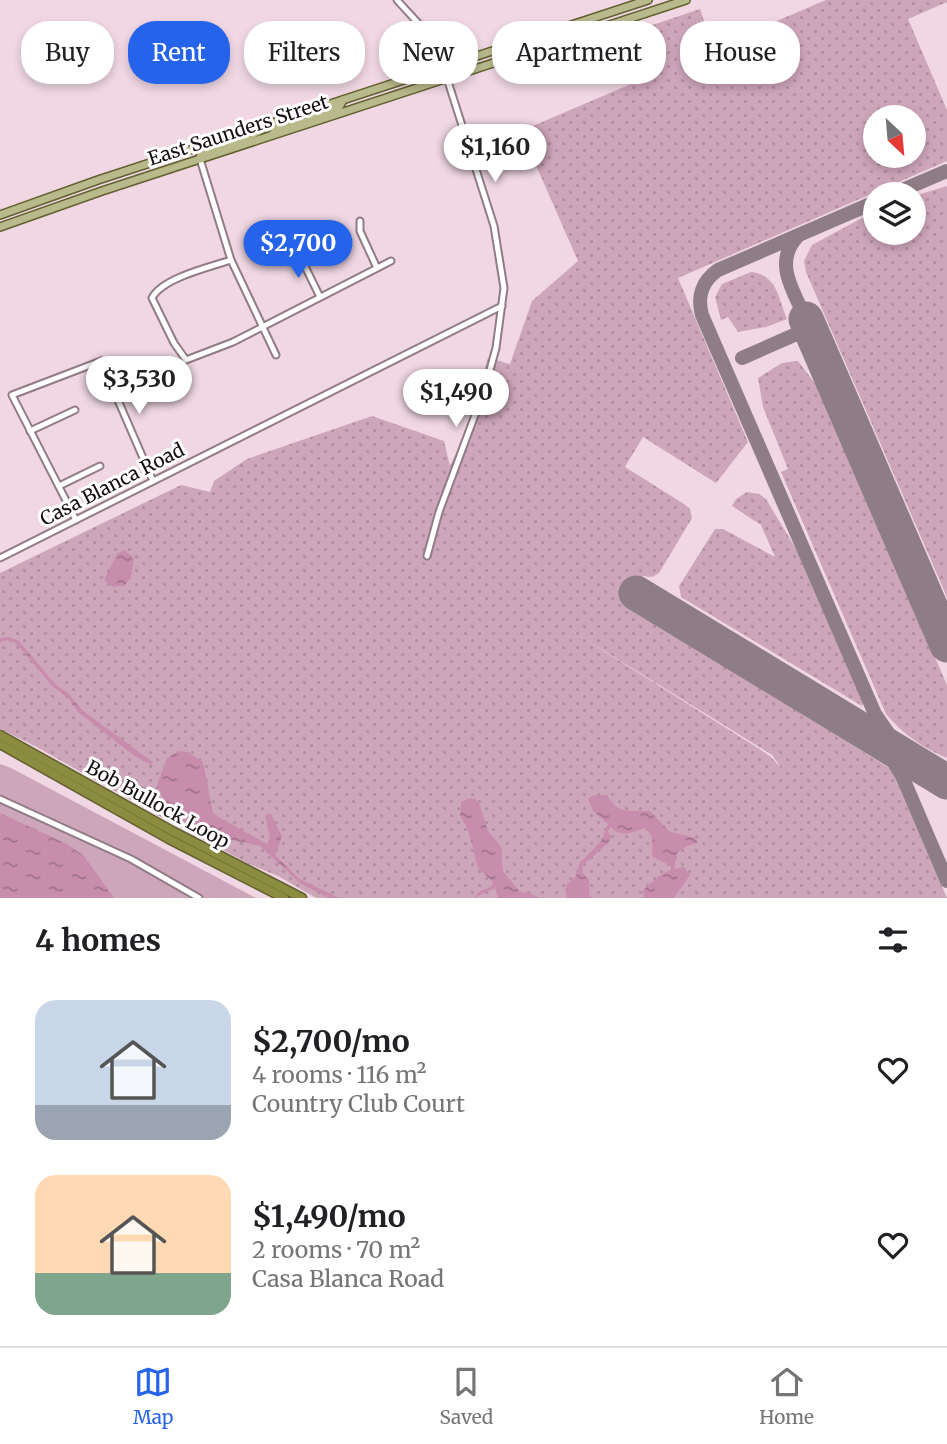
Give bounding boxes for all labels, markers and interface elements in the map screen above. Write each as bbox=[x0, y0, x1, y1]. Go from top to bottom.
chip: Buy bbox=[21, 21, 114, 84]
chip: Rent bbox=[128, 21, 230, 84]
chip: Filters bbox=[244, 21, 365, 84]
chip: New bbox=[379, 21, 478, 84]
chip: Apartment bbox=[492, 21, 666, 84]
chip: House bbox=[680, 21, 800, 84]
street label: East Saunders Street bbox=[145, 89, 332, 170]
north arrow bbox=[863, 105, 926, 168]
map controls bbox=[863, 105, 926, 245]
pin: $1,160 bbox=[438, 124, 552, 184]
text: $1,160 bbox=[460, 132, 530, 161]
button: layers bbox=[863, 182, 926, 245]
pin: $2,700 bbox=[241, 220, 355, 280]
text: $2,700 bbox=[260, 228, 336, 257]
pin: $3,530 bbox=[82, 356, 196, 416]
text: $3,530 bbox=[102, 364, 176, 393]
pin: $1,490 bbox=[399, 370, 513, 429]
text: $1,490 bbox=[419, 377, 493, 406]
street label: Casa Blanca Road bbox=[36, 437, 188, 531]
street label: Bob Bullock Loop bbox=[82, 755, 234, 853]
text: 4 homes bbox=[35, 921, 161, 959]
icon: filters bbox=[874, 921, 912, 959]
text: $2,700/mo bbox=[252, 1022, 410, 1060]
icon: home bbox=[91, 1028, 175, 1112]
icon: heart bbox=[874, 1051, 912, 1089]
text: 4 rooms · 116 m² bbox=[252, 1060, 427, 1089]
text: Country Club Court bbox=[252, 1089, 465, 1118]
text: $1,490/mo bbox=[252, 1197, 406, 1235]
icon: home bbox=[91, 1203, 175, 1287]
icon: heart bbox=[874, 1226, 912, 1264]
text: 2 rooms · 70 m² bbox=[252, 1235, 420, 1264]
text: Casa Blanca Road bbox=[252, 1264, 444, 1293]
tab: Map bbox=[133, 1363, 173, 1429]
tab: Saved bbox=[439, 1363, 493, 1429]
tab: Home bbox=[759, 1363, 814, 1429]

